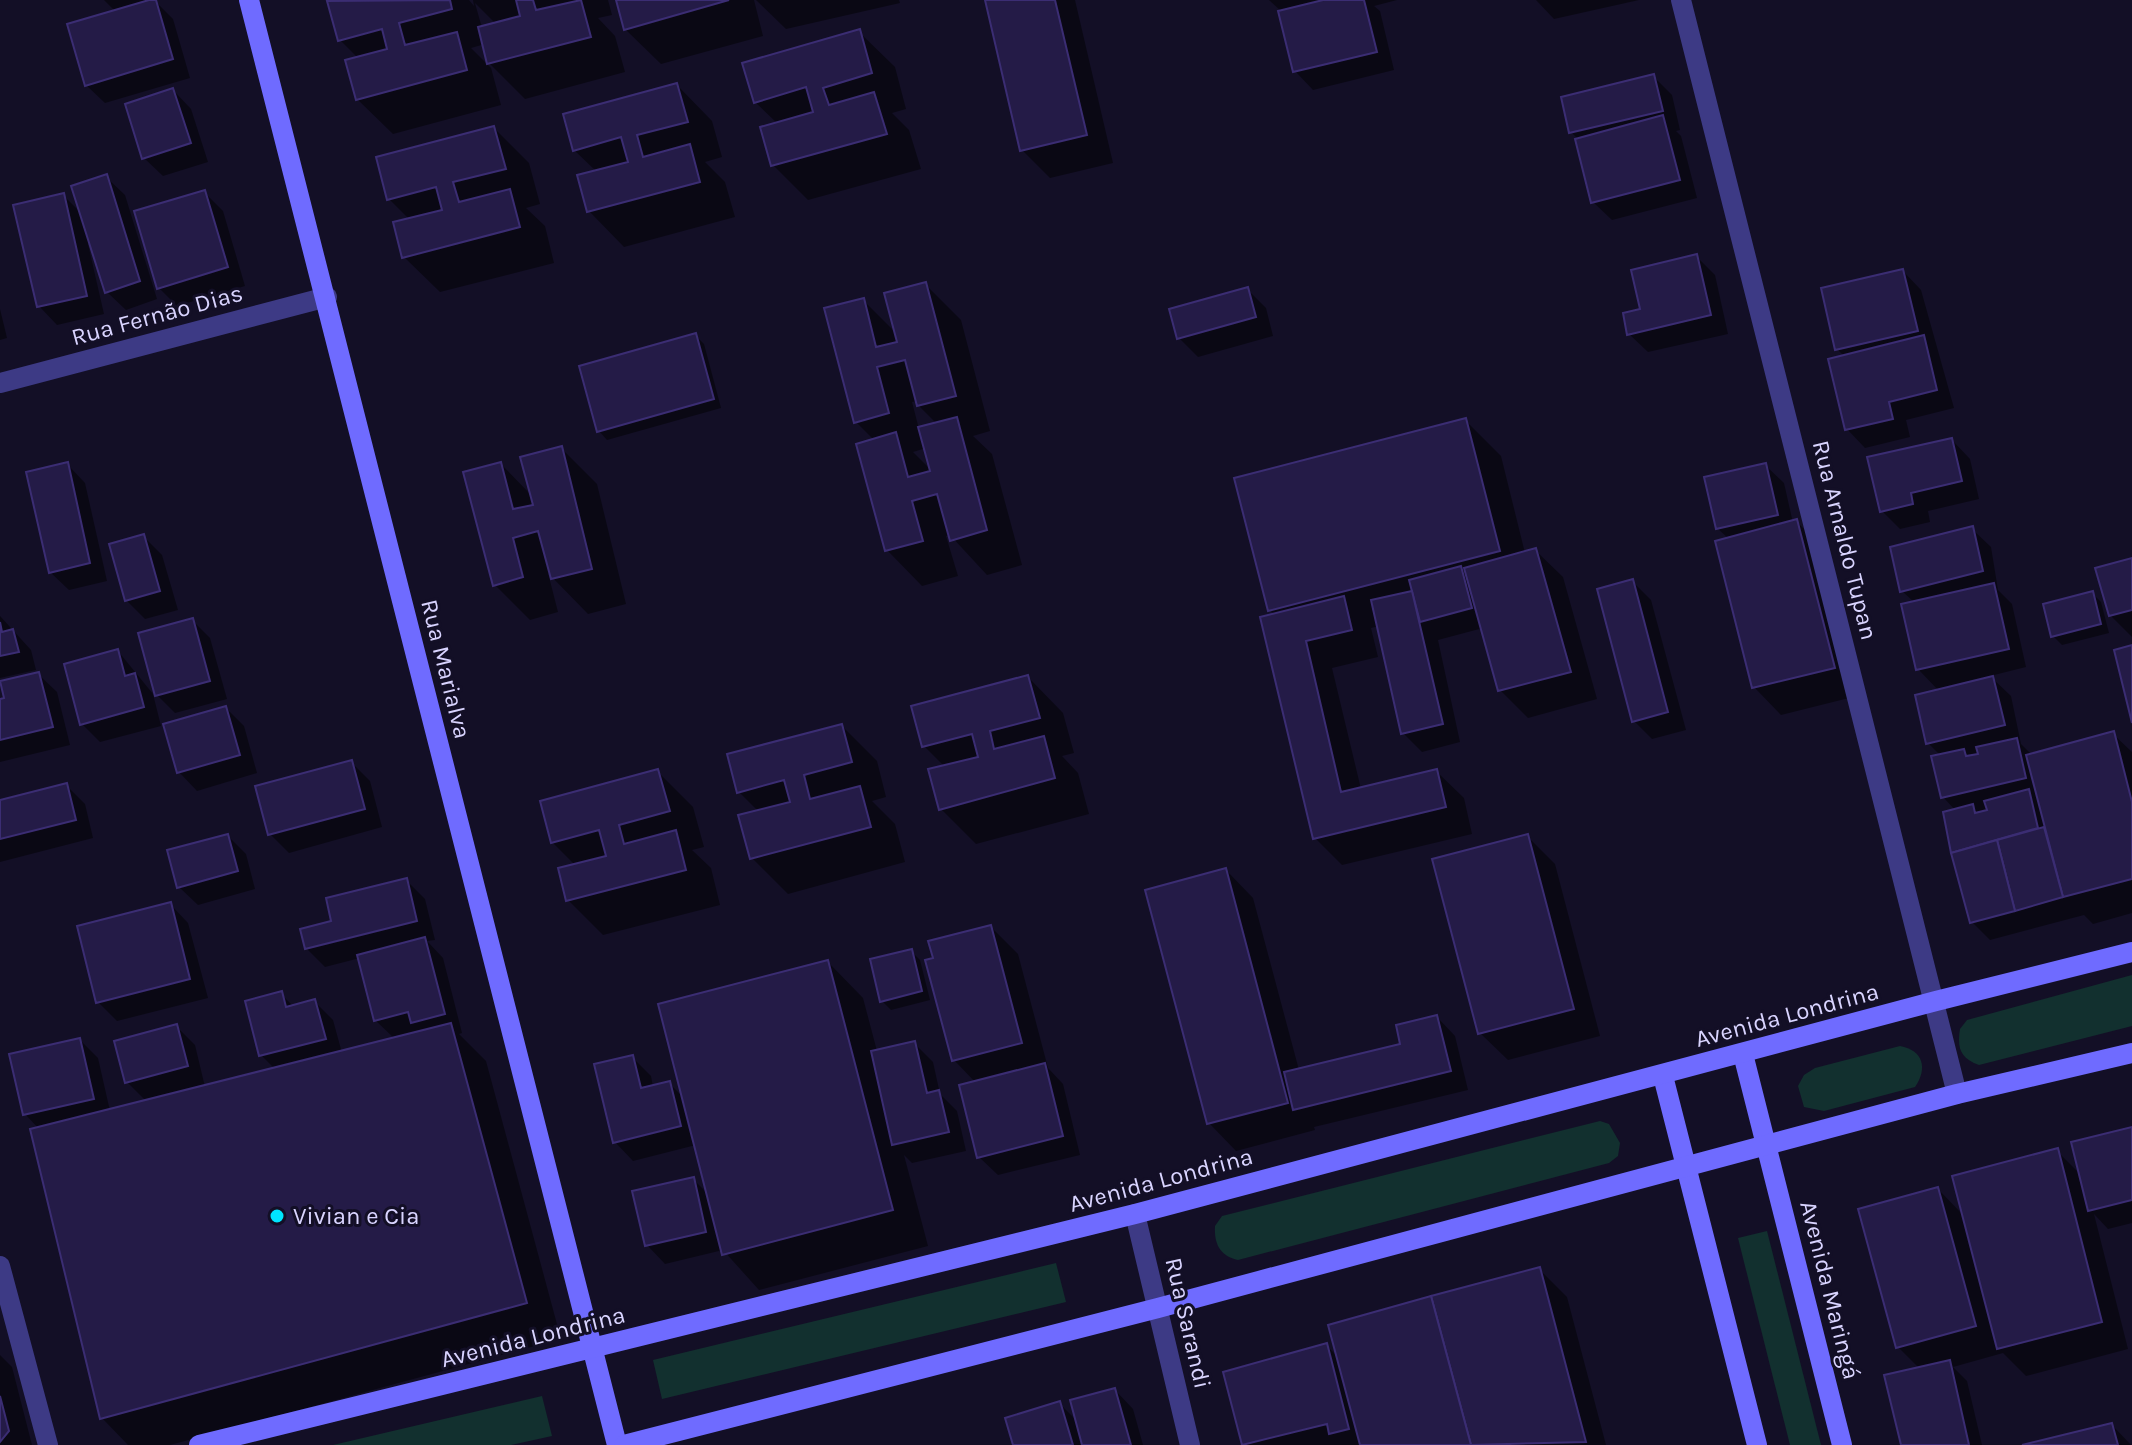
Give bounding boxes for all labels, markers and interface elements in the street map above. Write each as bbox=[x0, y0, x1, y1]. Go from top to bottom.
street label: Rua Fernão Dias bbox=[68, 279, 246, 351]
street label: Rua Arnaldo Tupan bbox=[1807, 437, 1883, 643]
street label: Rua Marialva bbox=[415, 596, 477, 742]
street label: Avenida Londrina bbox=[1692, 977, 1882, 1053]
street label: Avenida Londrina bbox=[1066, 1142, 1256, 1218]
street label: Avenida Maringá bbox=[1794, 1198, 1866, 1382]
place label: Vivian e Cia bbox=[293, 1202, 419, 1230]
marker: Vivian e Cia bbox=[268, 1207, 286, 1225]
street label: Rua Sarandi bbox=[1159, 1255, 1217, 1391]
street label: Avenida Londrina bbox=[438, 1301, 628, 1373]

